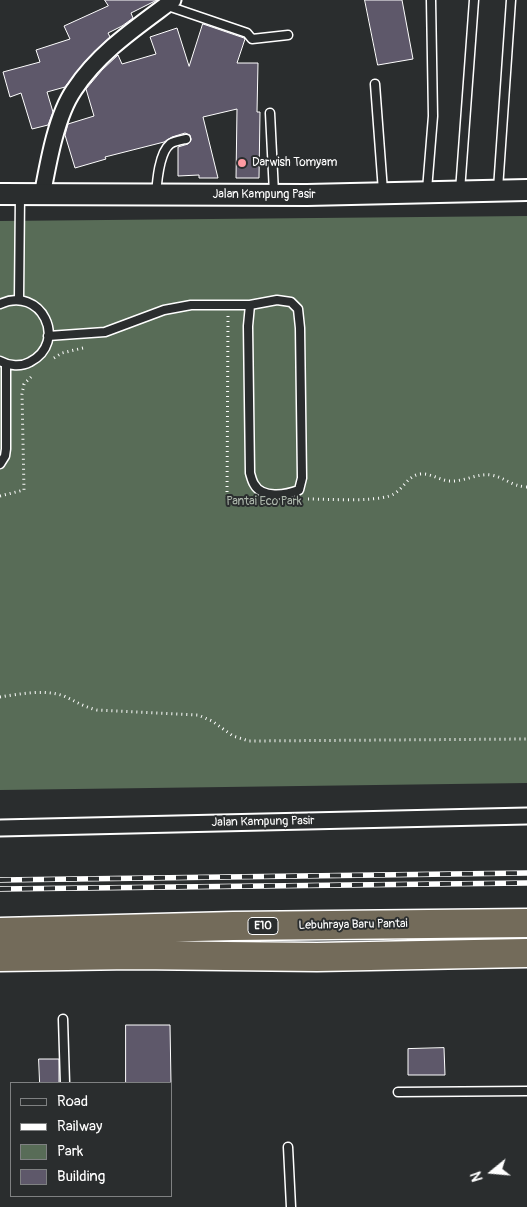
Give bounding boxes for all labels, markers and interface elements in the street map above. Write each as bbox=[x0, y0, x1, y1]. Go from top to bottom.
place label: Darwish Tomyam bbox=[252, 156, 337, 170]
marker: Darwish Tomyam bbox=[236, 157, 248, 169]
street label: Jalan Kampung Pasir bbox=[213, 188, 315, 202]
park label: Pantai Eco Park bbox=[226, 495, 302, 509]
street label: Jalan Kampung Pasir bbox=[211, 814, 315, 830]
street label: Lebuhraya Baru Pantai bbox=[298, 917, 408, 933]
road number: E10 bbox=[248, 918, 278, 934]
legend bbox=[10, 1082, 172, 1197]
text: Road bbox=[57, 1092, 88, 1111]
text: Railway bbox=[57, 1117, 102, 1136]
text: Park bbox=[57, 1142, 83, 1161]
north arrow bbox=[467, 1147, 517, 1197]
text: Building bbox=[57, 1167, 105, 1186]
text: N bbox=[468, 1170, 487, 1184]

